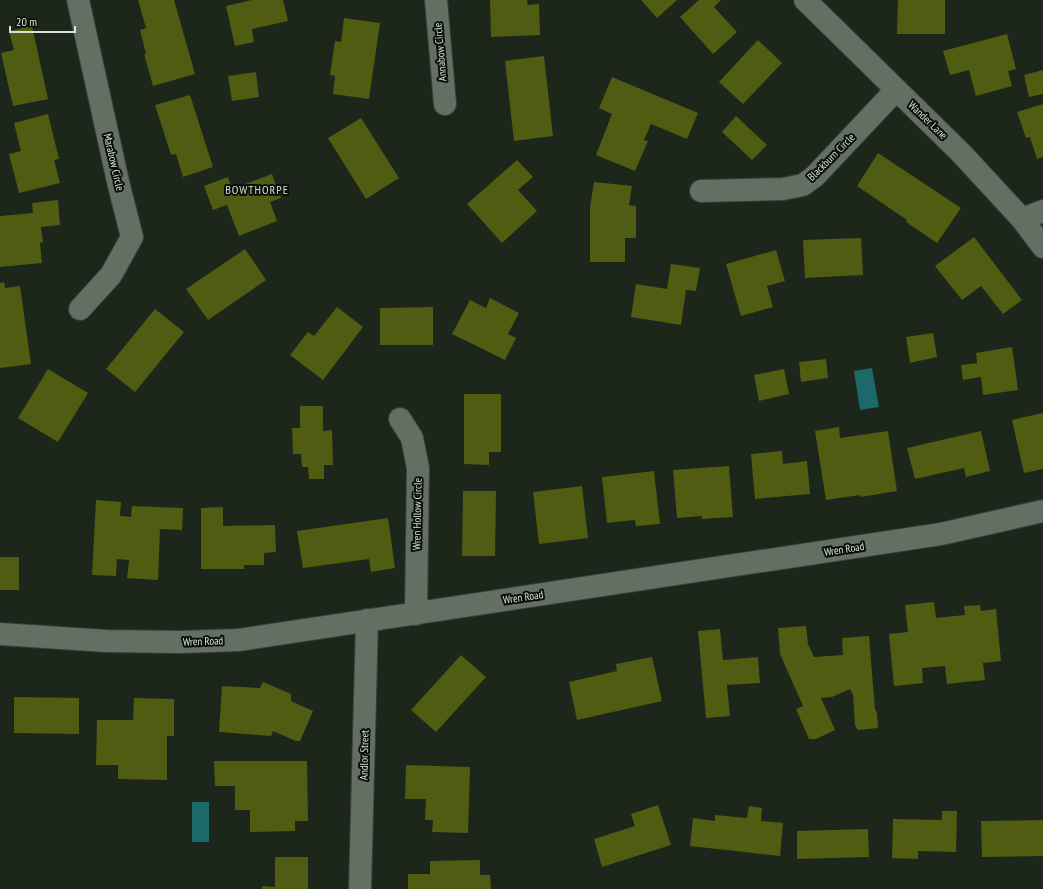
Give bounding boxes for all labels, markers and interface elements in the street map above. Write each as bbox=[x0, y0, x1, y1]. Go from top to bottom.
scale bar bbox=[10, 8, 75, 34]
text: 20 m bbox=[16, 14, 37, 29]
street label: Annabow Circle bbox=[430, 22, 450, 82]
street label: Wander Lane bbox=[905, 98, 951, 142]
street label: Blackburn Circle bbox=[804, 130, 858, 184]
street label: Marabow Circle bbox=[101, 132, 127, 192]
district label: BOWTHORPE bbox=[225, 182, 289, 197]
street label: Wren Hollow Circle bbox=[409, 477, 425, 550]
street label: Wren Road bbox=[823, 539, 865, 559]
street label: Wren Road bbox=[502, 587, 544, 607]
street label: Wren Road bbox=[183, 633, 224, 649]
street label: Andlor Street bbox=[357, 730, 371, 780]

